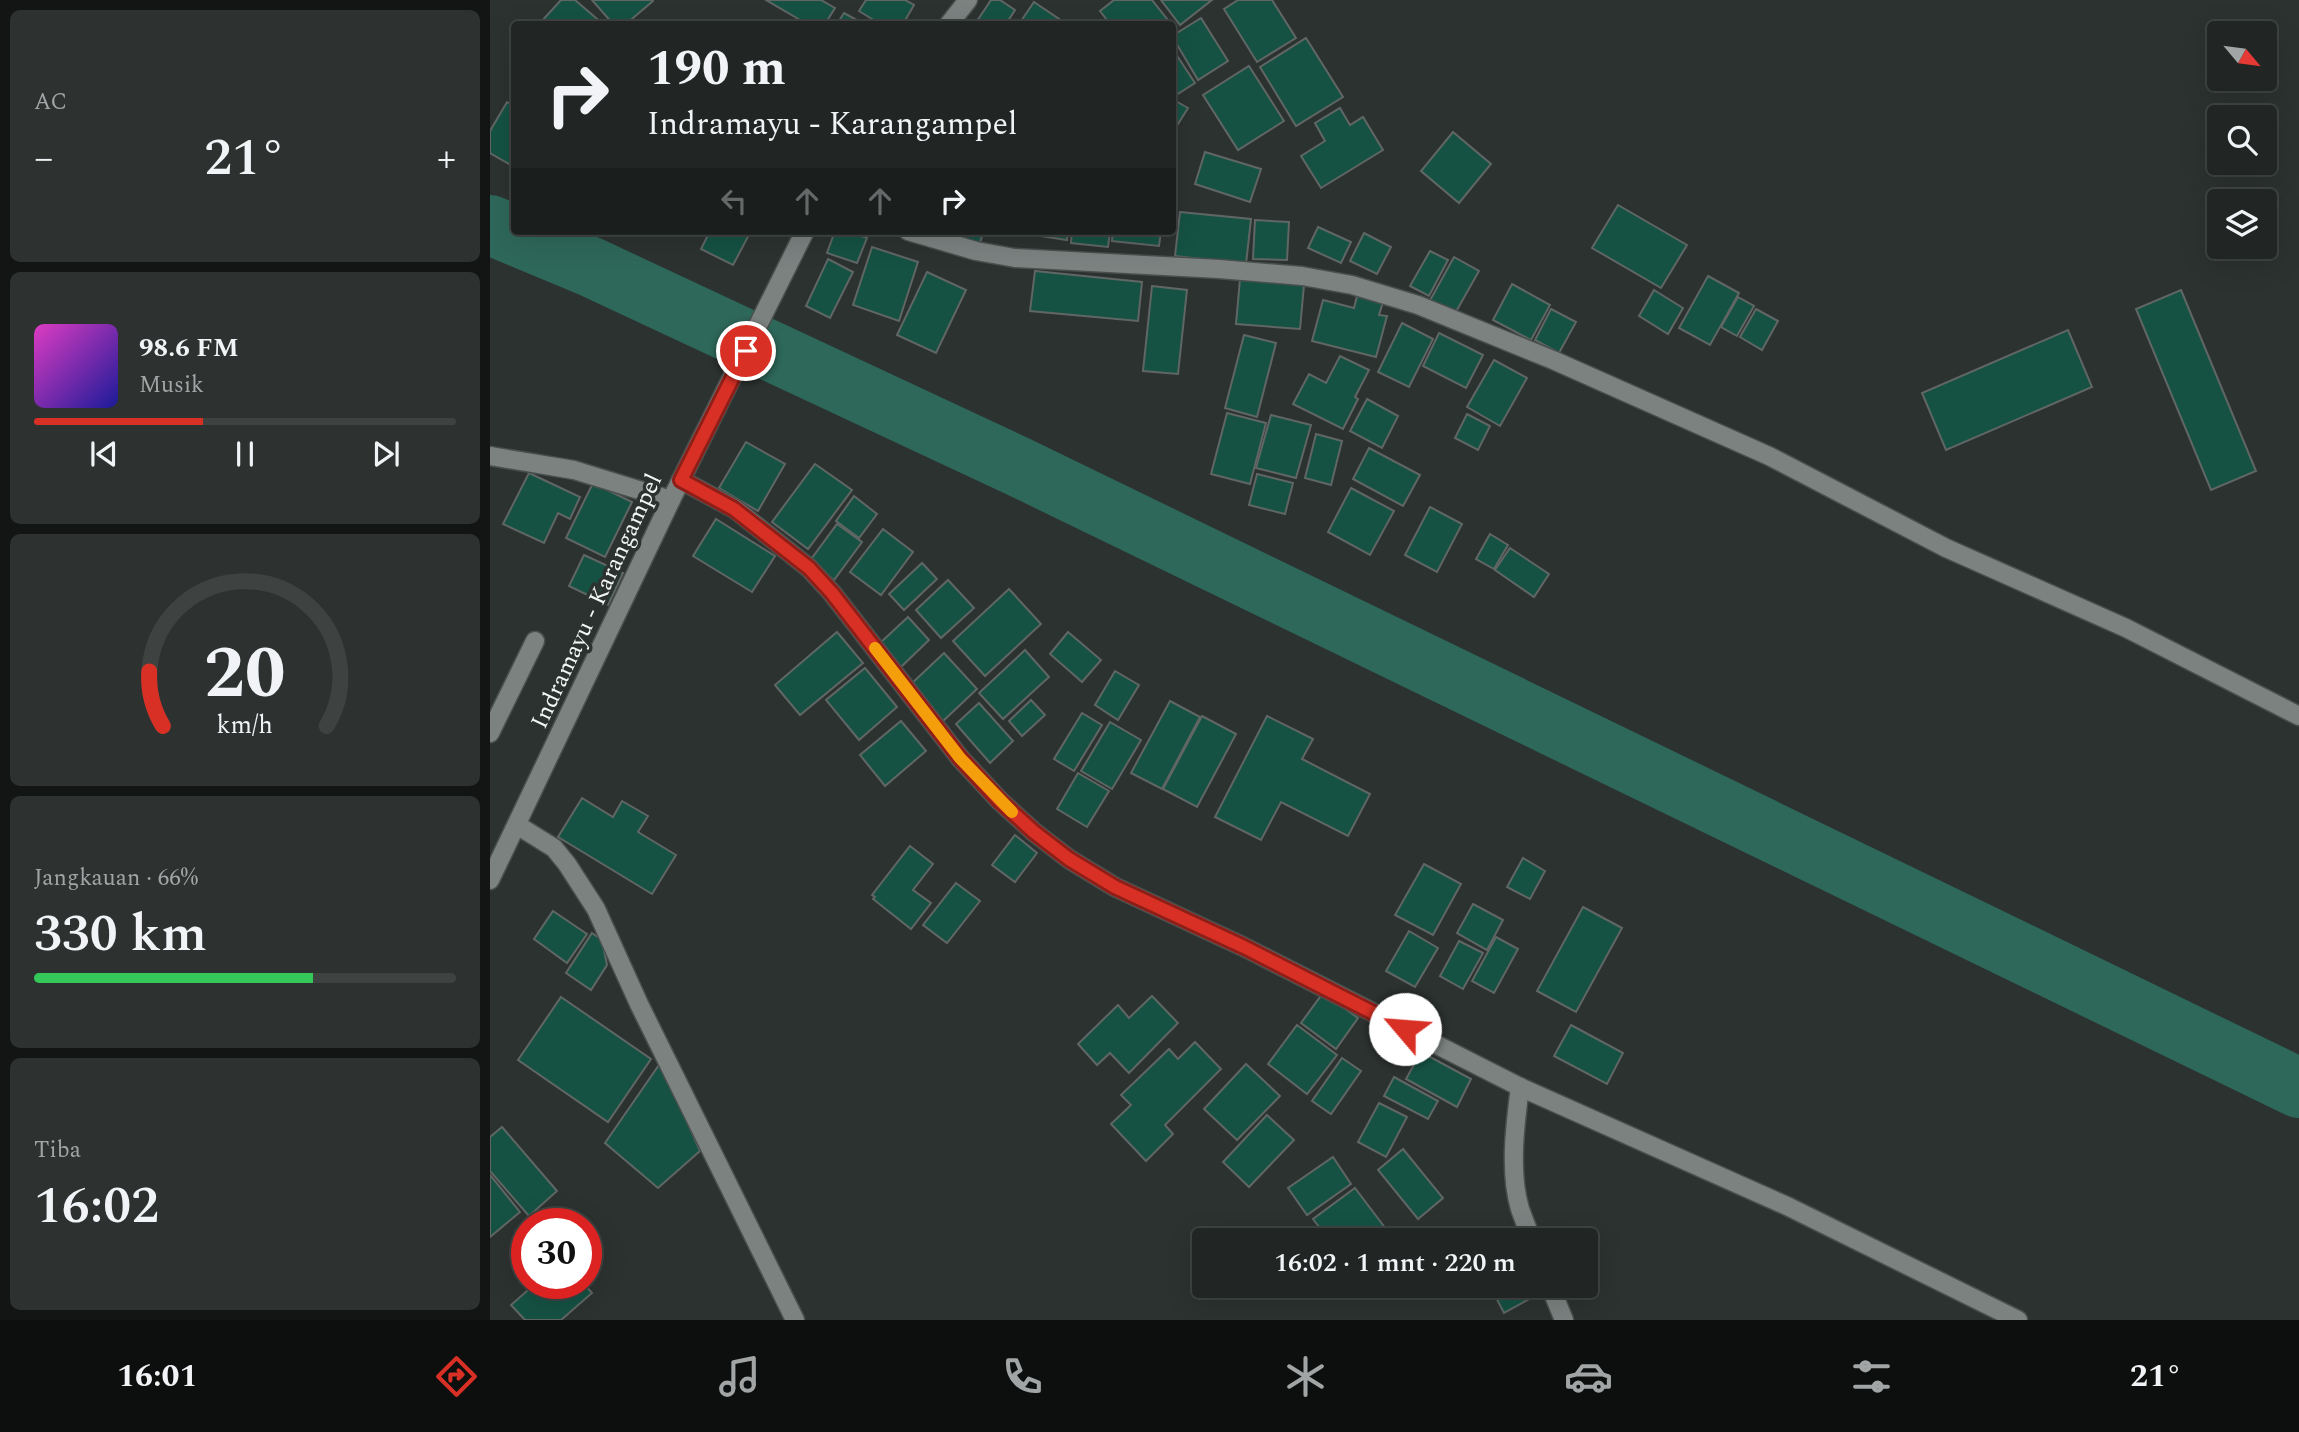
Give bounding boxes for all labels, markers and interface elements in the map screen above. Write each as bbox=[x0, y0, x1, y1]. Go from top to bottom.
north arrow bbox=[2207, 21, 2277, 91]
map controls bbox=[2207, 21, 2277, 259]
text: 190 m bbox=[647, 32, 786, 107]
icon: right bbox=[532, 49, 623, 140]
text: AC bbox=[34, 85, 67, 120]
text: Indramayu - Karangampel bbox=[647, 100, 1018, 149]
button: search bbox=[2207, 105, 2277, 175]
text: 21° bbox=[204, 119, 286, 198]
text: − bbox=[34, 130, 53, 188]
text: + bbox=[437, 130, 456, 188]
icon: left bbox=[715, 182, 753, 220]
icon: ahead bbox=[788, 182, 826, 220]
icon: ahead bbox=[861, 182, 899, 220]
icon: right bbox=[934, 182, 972, 220]
button: layers bbox=[2207, 189, 2277, 259]
pin bbox=[716, 321, 776, 381]
text: 98.6 FM bbox=[139, 328, 239, 368]
icon: arrive bbox=[727, 332, 765, 370]
text: Musik bbox=[139, 368, 204, 403]
icon: previous bbox=[85, 435, 123, 473]
icon: pause bbox=[226, 435, 264, 473]
icon: next bbox=[367, 435, 405, 473]
street label: Indramayu - Karangampel bbox=[522, 468, 672, 735]
text: 20 bbox=[204, 619, 286, 730]
text: km/h bbox=[217, 707, 273, 745]
text: Jangkauan · 66% bbox=[34, 861, 198, 896]
text: 330 km bbox=[34, 895, 207, 974]
position arrow bbox=[1368, 992, 1442, 1066]
text: Tiba bbox=[34, 1133, 81, 1168]
text: 16:02 bbox=[34, 1167, 159, 1246]
speed limit sign: 30 bbox=[511, 1208, 602, 1299]
text: 16:02 · 1 mnt · 220 m bbox=[1274, 1243, 1516, 1283]
text: 16:01 bbox=[117, 1352, 197, 1401]
icon: directions bbox=[432, 1352, 481, 1401]
icon: music bbox=[715, 1352, 764, 1401]
icon: phone bbox=[998, 1352, 1047, 1401]
icon: climate bbox=[1281, 1352, 1330, 1401]
icon: car bbox=[1564, 1352, 1613, 1401]
icon: filters bbox=[1847, 1352, 1896, 1401]
text: 21° bbox=[2130, 1352, 2182, 1401]

